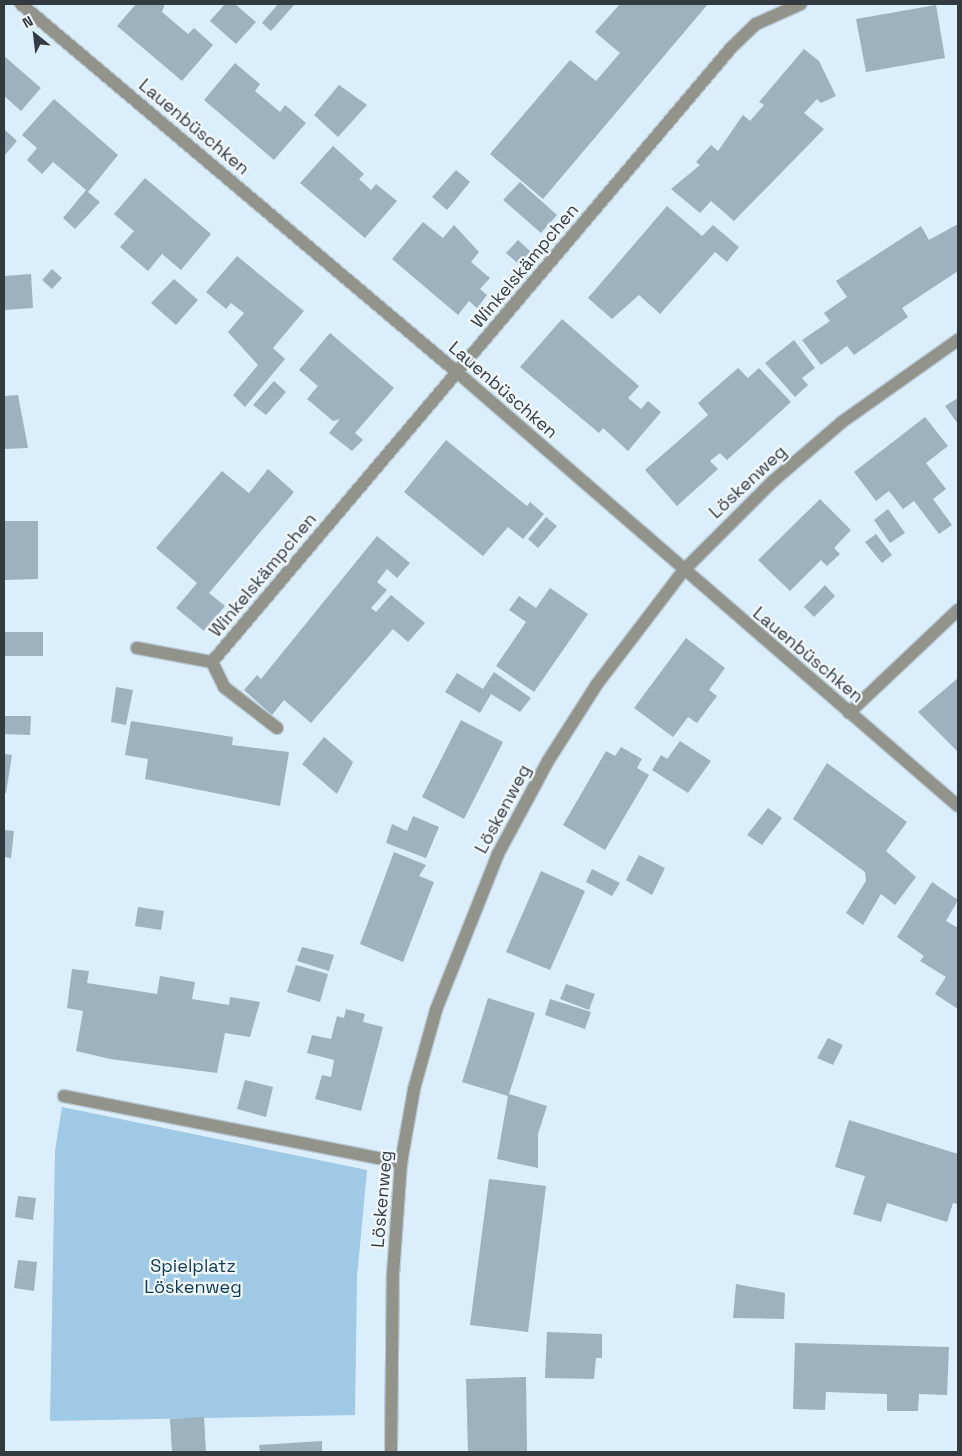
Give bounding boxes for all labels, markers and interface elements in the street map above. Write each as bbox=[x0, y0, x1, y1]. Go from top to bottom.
north arrow bbox=[10, 10, 60, 60]
text: N bbox=[19, 12, 36, 32]
street label: Lauenbüschken bbox=[134, 75, 254, 179]
street label: Winkelskämpchen bbox=[467, 200, 583, 332]
street label: Lauenbüschken bbox=[444, 337, 562, 443]
street label: Löskenweg bbox=[705, 441, 791, 523]
street label: Winkelskämpchen bbox=[205, 509, 321, 641]
street label: Lauenbüschken bbox=[748, 603, 868, 707]
street label: Löskenweg bbox=[471, 761, 535, 857]
street label: Löskenweg bbox=[367, 1149, 397, 1249]
park label: Spielplatz Löskenweg bbox=[144, 1256, 242, 1298]

